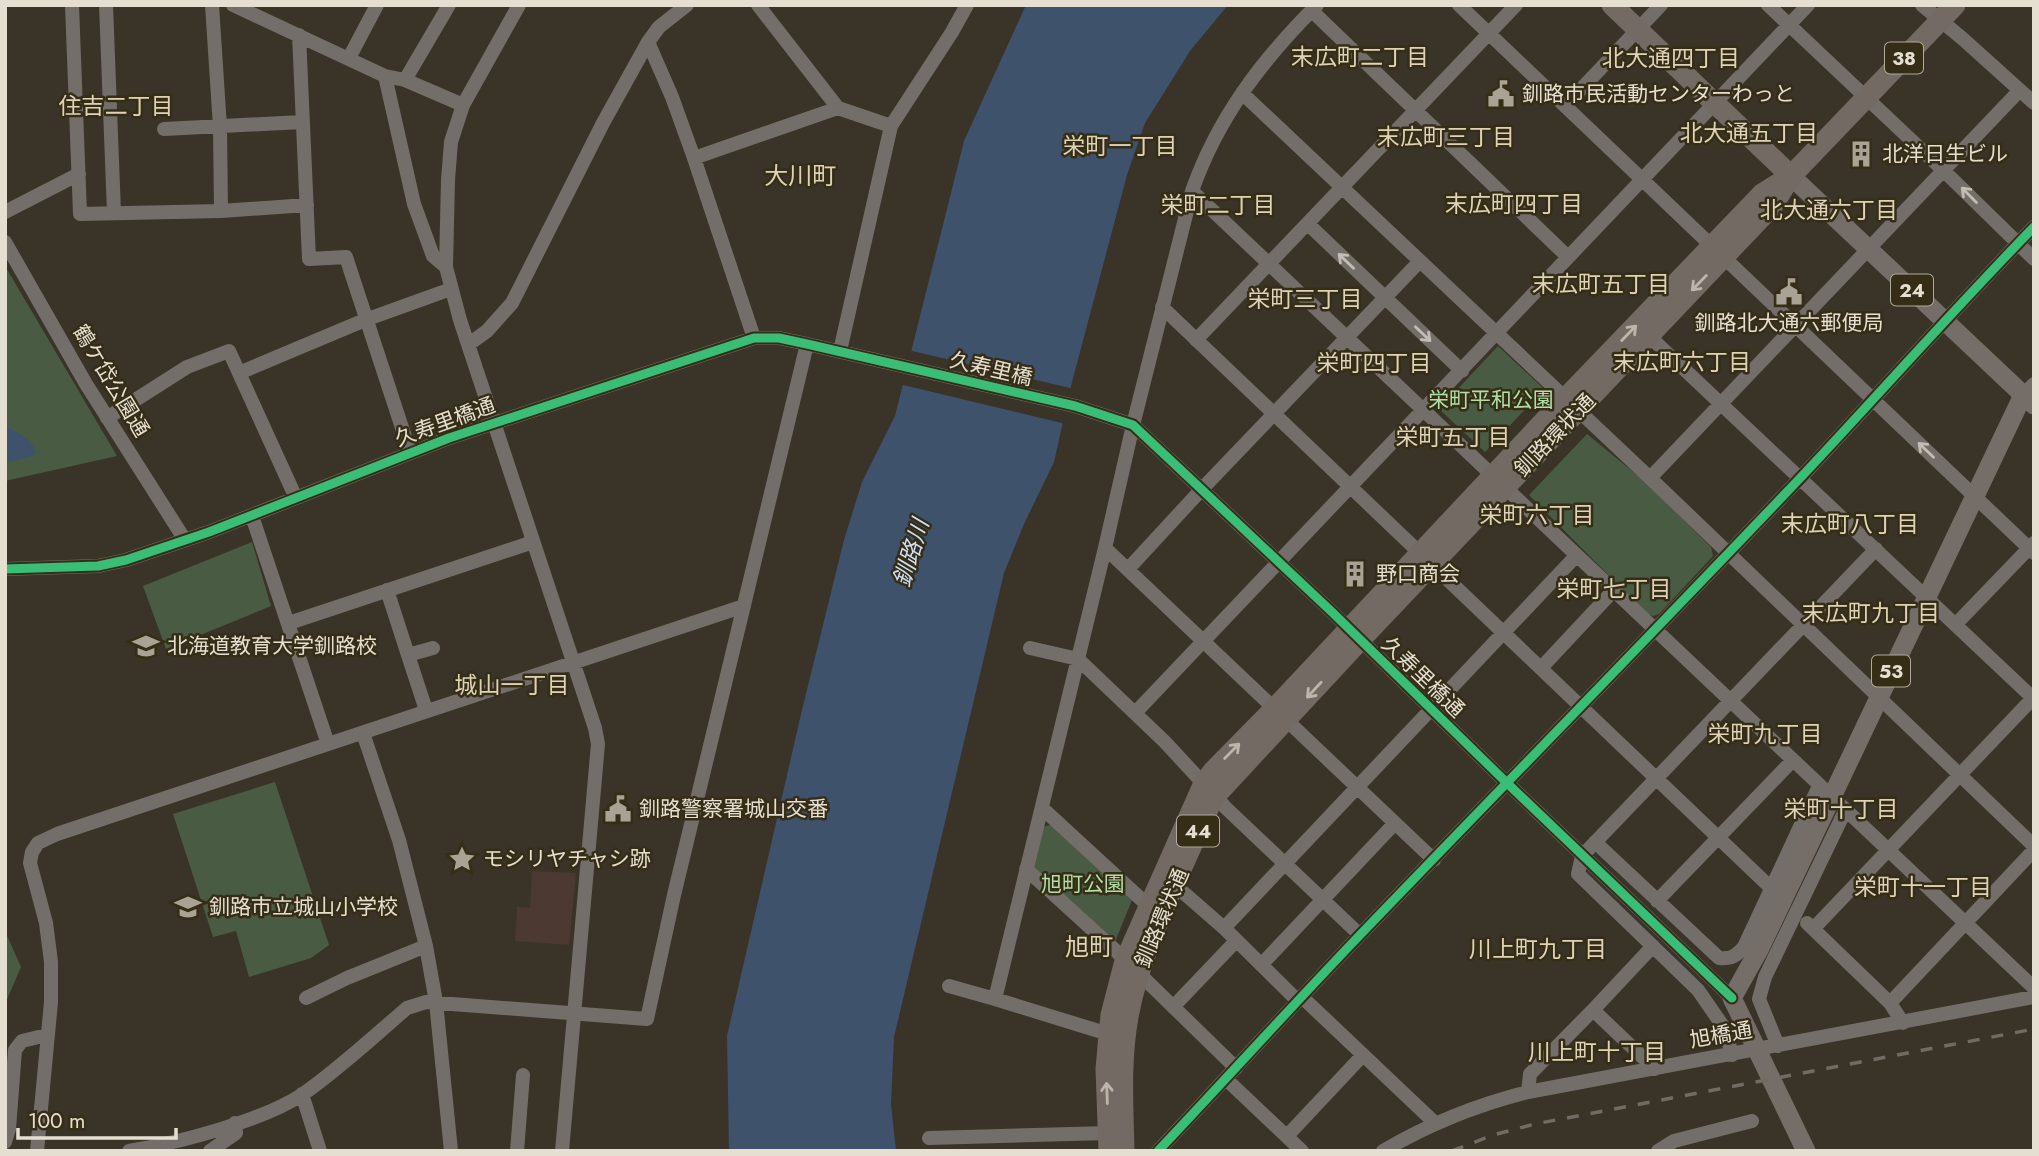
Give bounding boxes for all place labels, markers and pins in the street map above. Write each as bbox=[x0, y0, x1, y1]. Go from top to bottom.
public building icon: 釧路市民活動センターわっと bbox=[1486, 79, 1516, 109]
place label: 釧路市民活動センターわっと bbox=[1522, 79, 1795, 109]
building icon: 北洋日生ビル bbox=[1846, 139, 1876, 169]
place label: 北洋日生ビル bbox=[1882, 139, 2008, 169]
public building icon: 釧路北大通六郵便局 bbox=[1774, 277, 1804, 307]
place label: 釧路北大通六郵便局 bbox=[1695, 308, 1884, 338]
building icon: 野口商会 bbox=[1340, 559, 1370, 589]
place label: 野口商会 bbox=[1376, 559, 1460, 589]
school or university icon: 北海道教育大学釧路校 bbox=[131, 631, 161, 661]
place label: 北海道教育大学釧路校 bbox=[167, 631, 377, 661]
public building icon: 釧路警察署城山交番 bbox=[603, 794, 633, 824]
place label: 釧路警察署城山交番 bbox=[639, 794, 828, 824]
place icon: モシリヤチャシ跡 bbox=[447, 844, 477, 874]
place label: モシリヤチャシ跡 bbox=[483, 844, 651, 874]
school or university icon: 釧路市立城山小学校 bbox=[173, 892, 203, 922]
place label: 釧路市立城山小学校 bbox=[209, 892, 398, 922]

